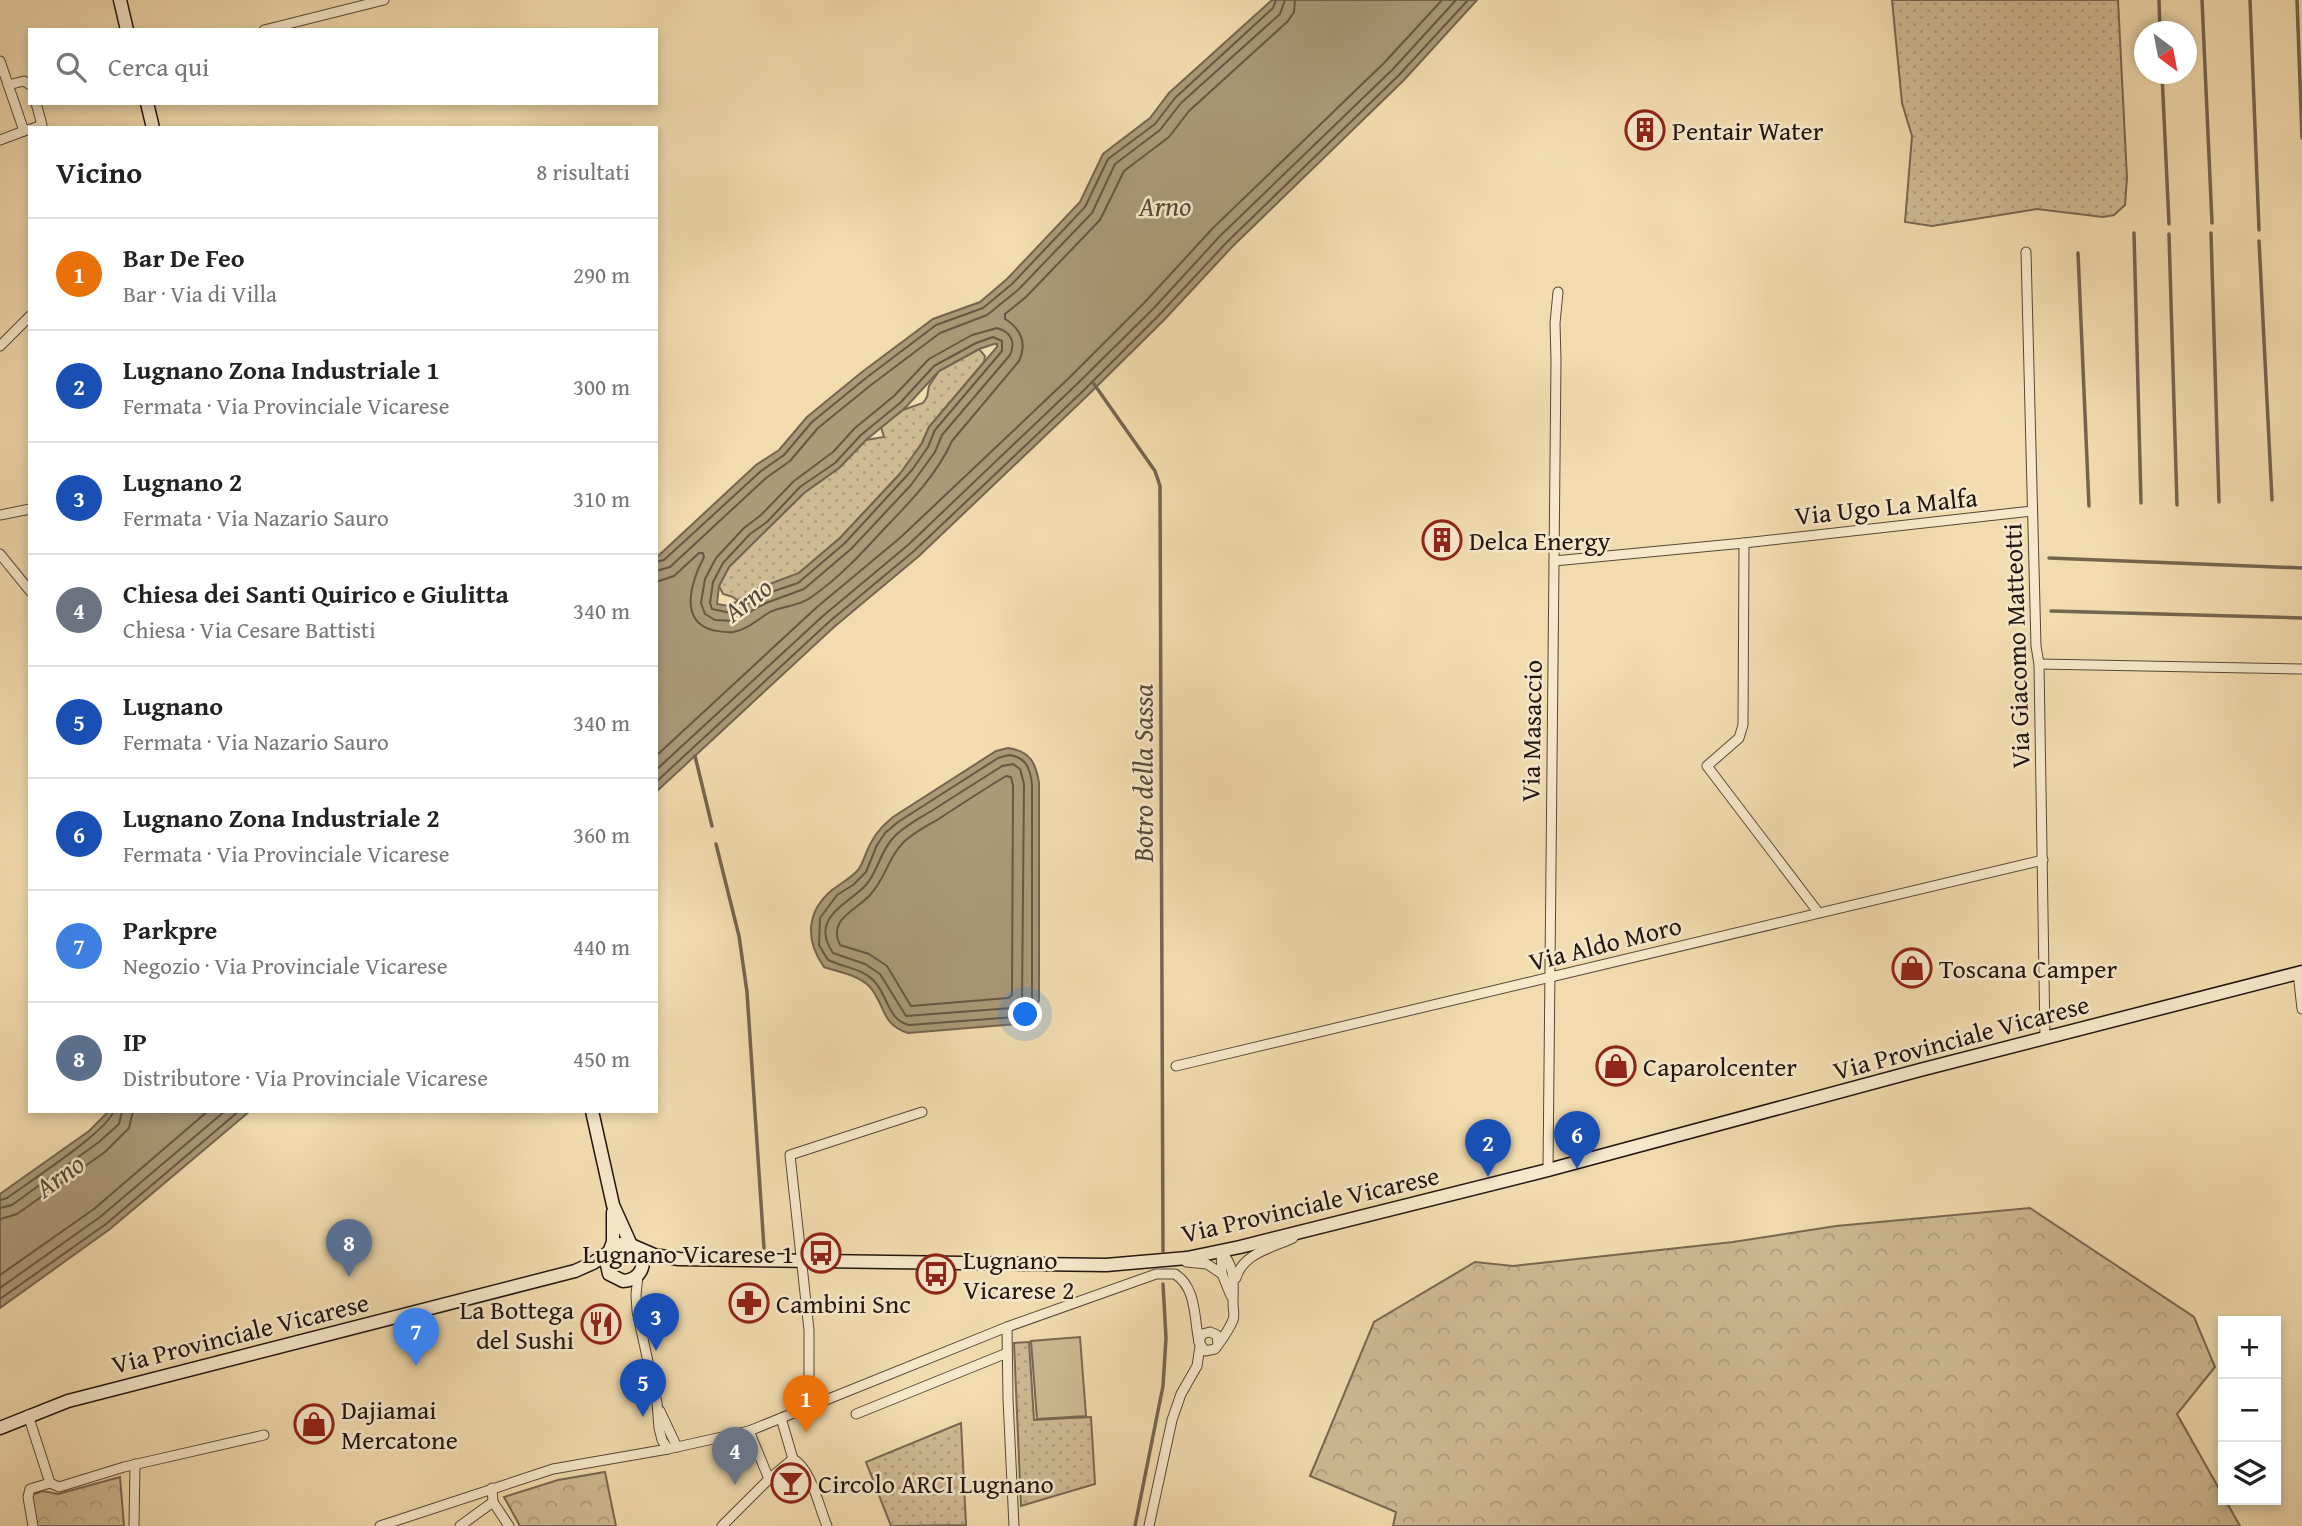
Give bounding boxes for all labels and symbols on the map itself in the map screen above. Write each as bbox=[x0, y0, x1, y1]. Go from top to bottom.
north arrow bbox=[2134, 21, 2197, 84]
building icon: Pentair Water bbox=[1624, 109, 1666, 151]
place label: Pentair Water bbox=[1672, 111, 1824, 150]
water label: Arno bbox=[1138, 185, 1191, 226]
street label: Via Ugo La Malfa bbox=[1793, 477, 1980, 535]
building icon: Delca Energy bbox=[1421, 519, 1463, 561]
place label: Delca Energy bbox=[1469, 521, 1610, 560]
street label: Via Giacomo Matteotti bbox=[1992, 523, 2040, 769]
water label: Arno bbox=[713, 567, 780, 632]
street label: Via Masaccio bbox=[1510, 660, 1552, 802]
water label: Botro della Sassa bbox=[1122, 684, 1163, 863]
street label: Via Aldo Moro bbox=[1524, 905, 1686, 981]
shop icon: Toscana Camper bbox=[1891, 947, 1933, 989]
place label: Toscana Camper bbox=[1939, 949, 2117, 988]
street label: Via Provinciale Vicarese bbox=[1829, 984, 2093, 1090]
your location bbox=[1008, 997, 1042, 1031]
shop icon: Caparolcenter bbox=[1595, 1045, 1637, 1087]
place label: Caparolcenter bbox=[1643, 1047, 1797, 1086]
pin: 6 bbox=[1554, 1111, 1600, 1169]
pin: 2 bbox=[1465, 1119, 1511, 1177]
water label: Arno bbox=[25, 1143, 92, 1208]
street label: Via Provinciale Vicarese bbox=[1177, 1155, 1443, 1253]
pin: 8 bbox=[326, 1219, 372, 1277]
bus stop icon: Lugnano Vicarese 1 bbox=[800, 1232, 842, 1274]
place label: Lugnano Vicarese 1 bbox=[582, 1234, 794, 1273]
place label: Lugnano Vicarese 2 bbox=[963, 1240, 1074, 1309]
bus stop icon: Lugnano Vicarese 2 bbox=[915, 1253, 957, 1295]
street label: Via Provinciale Vicarese bbox=[107, 1282, 373, 1384]
pharmacy icon: Cambini Snc bbox=[728, 1282, 770, 1324]
place label: Cambini Snc bbox=[776, 1284, 911, 1323]
place label: La Bottega del Sushi bbox=[460, 1290, 575, 1359]
pin: 3 bbox=[633, 1293, 679, 1351]
restaurant icon: La Bottega del Sushi bbox=[580, 1303, 622, 1345]
pin: 7 bbox=[393, 1308, 439, 1366]
pin: 5 bbox=[620, 1359, 666, 1417]
pin: 1 bbox=[783, 1375, 829, 1433]
place label: Dajiamai Mercatone bbox=[341, 1390, 458, 1459]
shop icon: Dajiamai Mercatone bbox=[293, 1403, 335, 1445]
pin: 4 bbox=[712, 1427, 758, 1485]
bar icon: Circolo ARCI Lugnano bbox=[770, 1462, 812, 1504]
place label: Circolo ARCI Lugnano bbox=[818, 1464, 1054, 1503]

